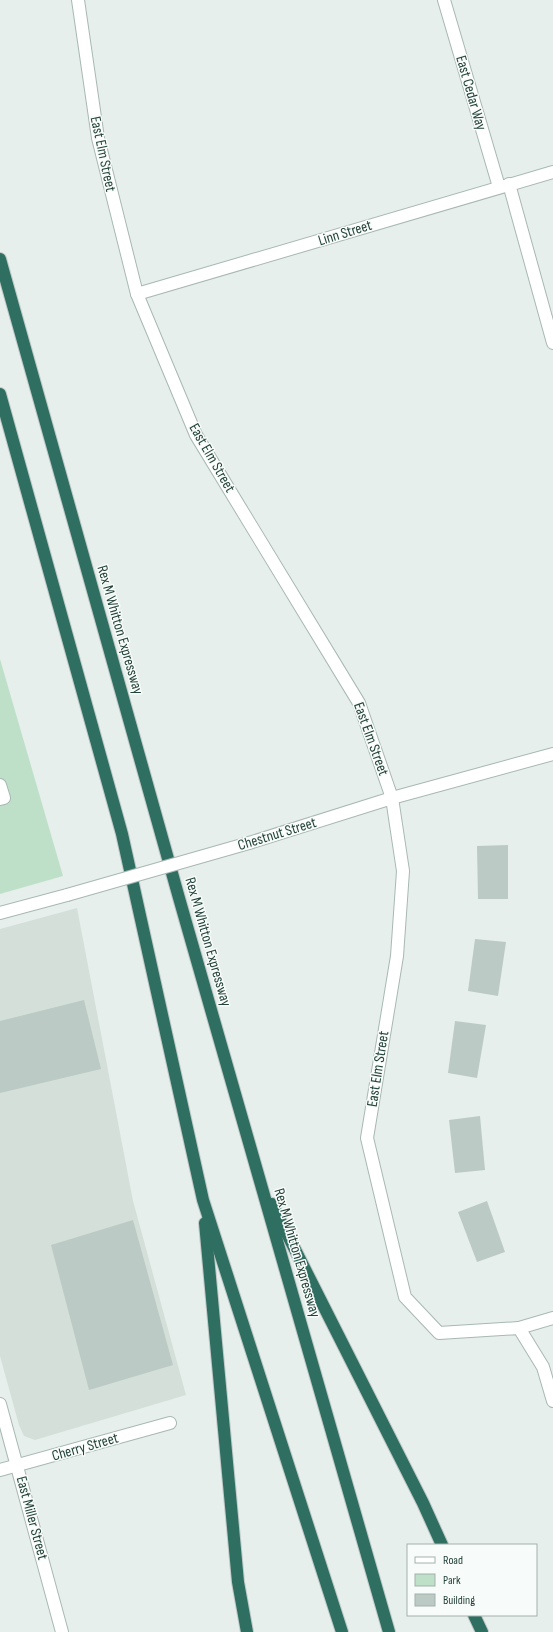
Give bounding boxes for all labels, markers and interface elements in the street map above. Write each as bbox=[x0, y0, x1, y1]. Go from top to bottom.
street label: East Cedar Way bbox=[451, 53, 491, 133]
street label: East Elm Street bbox=[86, 115, 120, 194]
street label: Linn Street bbox=[316, 216, 375, 250]
street label: East Elm Street bbox=[185, 420, 240, 496]
street label: Rex M Whitton Expressway bbox=[92, 563, 148, 697]
street label: East Elm Street bbox=[349, 700, 393, 779]
street label: Chestnut Street bbox=[235, 813, 319, 855]
street label: Rex M Whitton Expressway bbox=[180, 875, 236, 1009]
street label: East Elm Street bbox=[363, 1029, 393, 1108]
street label: Rex M Whitton Expressway bbox=[269, 1186, 325, 1320]
street label: Cherry Street bbox=[50, 1428, 121, 1466]
street label: East Miller Street bbox=[12, 1474, 52, 1562]
legend bbox=[407, 1544, 537, 1616]
text: Road bbox=[443, 1553, 463, 1568]
text: Park bbox=[443, 1573, 461, 1588]
text: Building bbox=[443, 1593, 475, 1608]

